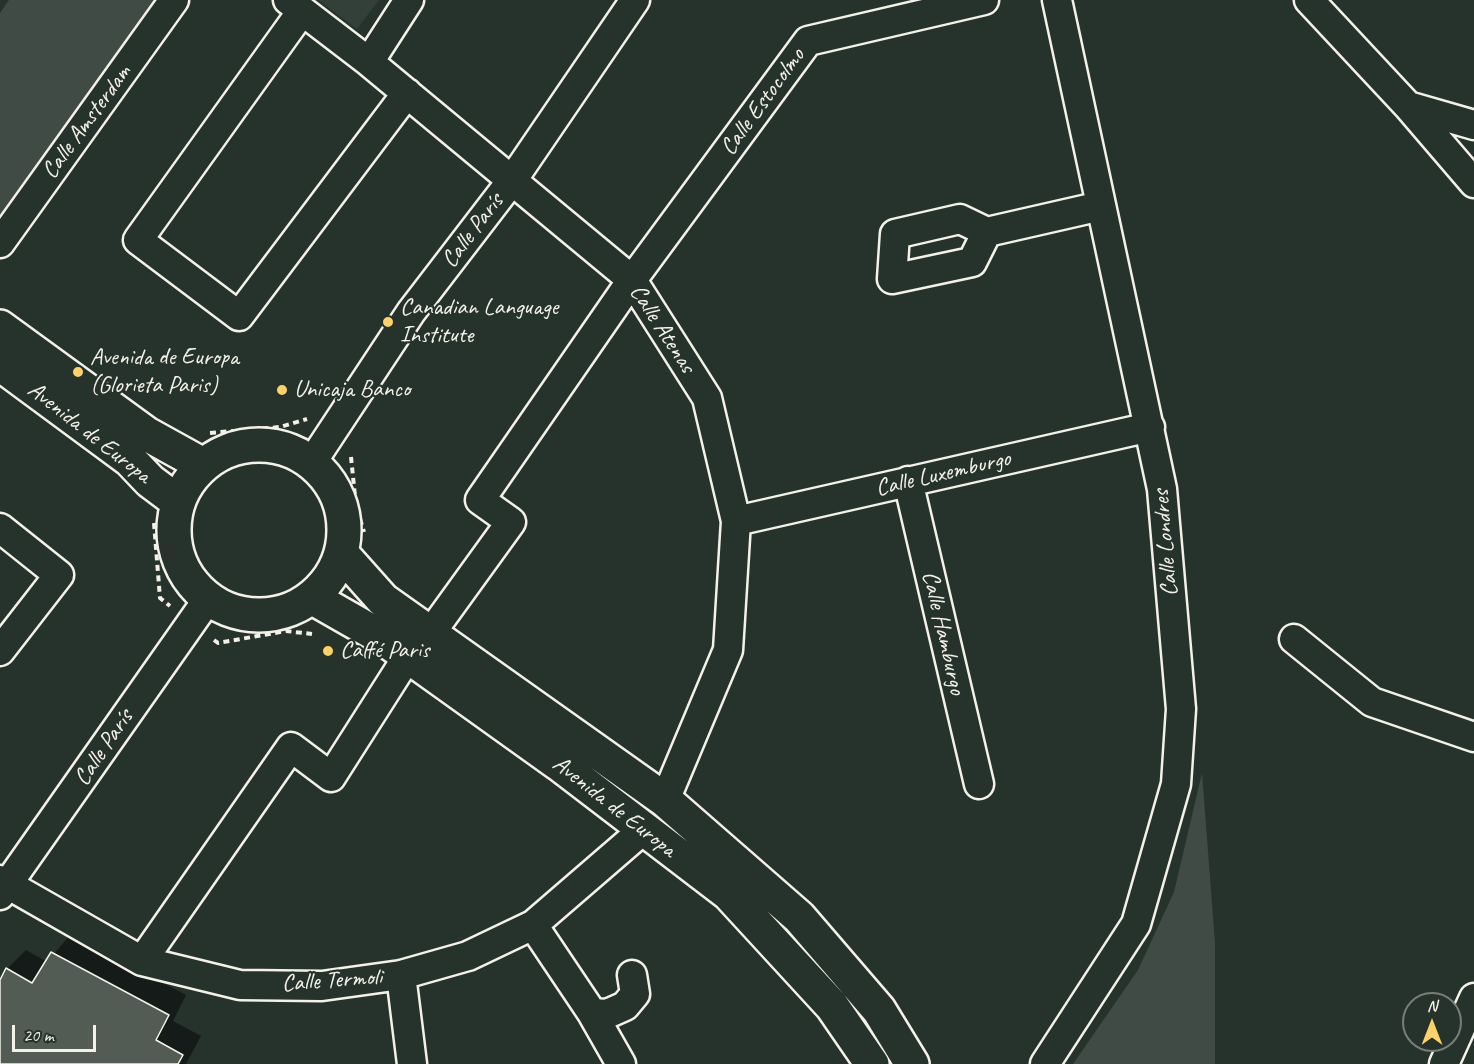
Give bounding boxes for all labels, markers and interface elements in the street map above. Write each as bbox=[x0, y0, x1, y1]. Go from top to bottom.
street label: Calle Estocolmo bbox=[714, 43, 812, 161]
street label: Calle Amsterdam bbox=[36, 59, 138, 185]
street label: Calle París bbox=[436, 188, 510, 274]
street label: Calle Atenas bbox=[623, 279, 701, 379]
place label: Canadian Language Institute bbox=[400, 294, 558, 350]
marker: Canadian Language Institute bbox=[381, 315, 395, 329]
place label: Avenida de Europa (Glorieta Paris) bbox=[90, 344, 239, 400]
marker: Avenida de Europa (Glorieta Paris) bbox=[71, 365, 85, 379]
street label: Avenida de Europa bbox=[22, 376, 156, 490]
place label: Unicaja Banco bbox=[294, 376, 410, 404]
marker: Unicaja Banco bbox=[275, 383, 289, 397]
street label: Calle Luxemburgo bbox=[873, 444, 1013, 504]
street label: Calle Londres bbox=[1147, 488, 1185, 598]
street label: Calle Hamburgo bbox=[915, 568, 971, 698]
place label: Caffé Paris bbox=[340, 637, 429, 665]
marker: Caffé Paris bbox=[321, 644, 335, 658]
street label: Calle París bbox=[68, 705, 140, 791]
street label: Avenida de Europa bbox=[547, 750, 681, 864]
street label: Calle Termoli bbox=[281, 963, 383, 999]
north arrow bbox=[1402, 992, 1462, 1052]
text: N bbox=[1427, 996, 1437, 1016]
scale bar bbox=[15, 1013, 99, 1051]
text: 20 m bbox=[23, 1024, 54, 1046]

